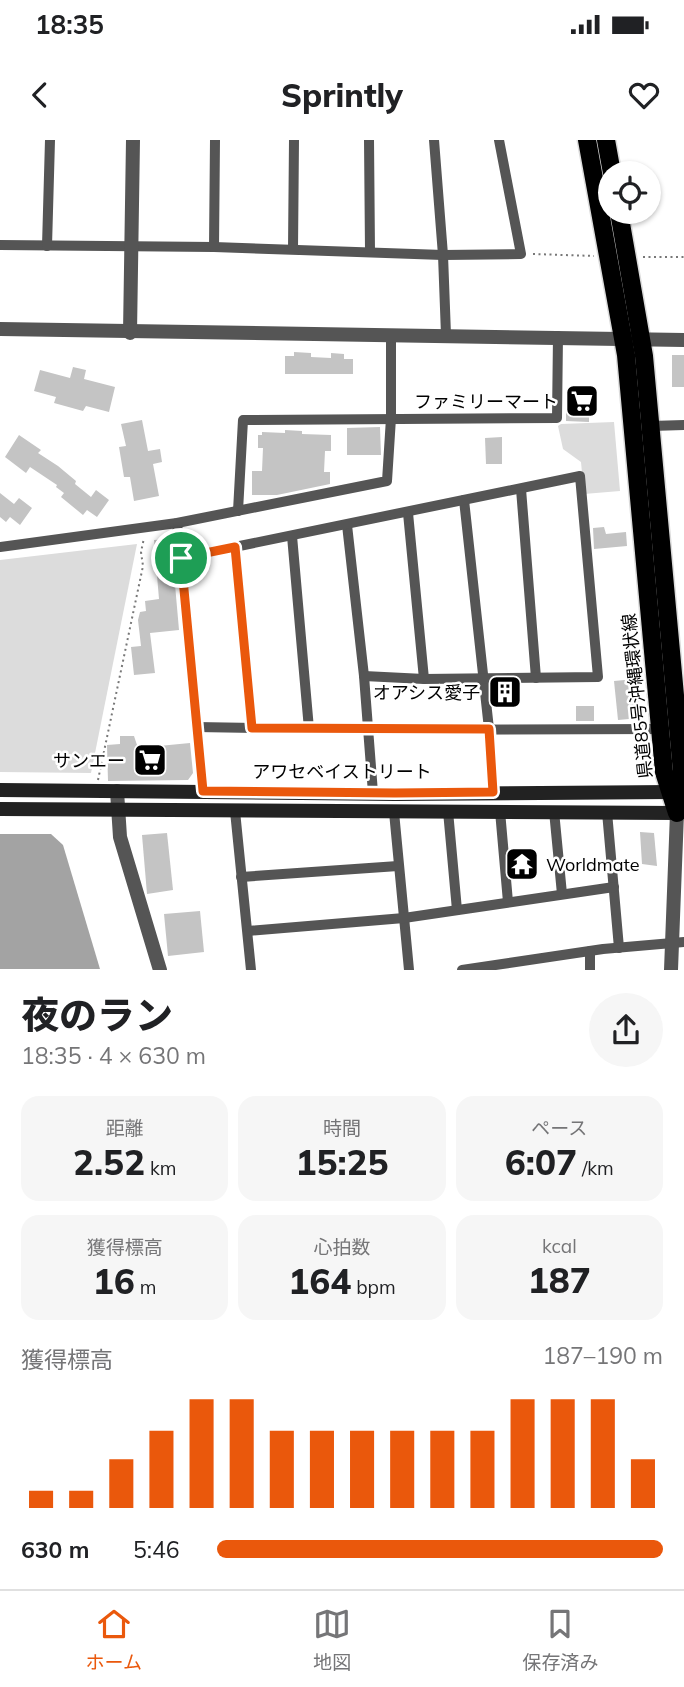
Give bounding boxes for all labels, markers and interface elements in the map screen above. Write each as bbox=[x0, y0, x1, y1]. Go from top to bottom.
text: 18:35 bbox=[35, 8, 104, 41]
text: Sprintly bbox=[281, 75, 403, 115]
icon: back bbox=[21, 76, 59, 114]
icon: heart bbox=[625, 76, 663, 114]
map controls bbox=[598, 161, 661, 224]
button: locate bbox=[598, 161, 661, 224]
supermarket icon: ファミリーマート bbox=[563, 382, 601, 420]
place label: ファミリーマート bbox=[414, 390, 558, 413]
pin bbox=[151, 528, 211, 588]
icon: arrive bbox=[162, 539, 200, 577]
street label: 県道85号沖縄環状線 bbox=[617, 612, 657, 780]
building icon: オアシス愛子 bbox=[486, 673, 524, 711]
place label: オアシス愛子 bbox=[373, 681, 480, 704]
supermarket icon: サンエー bbox=[131, 741, 169, 779]
place label: サンエー bbox=[53, 749, 125, 772]
street label: アワセベイストリート bbox=[252, 760, 432, 783]
temple icon: Worldmate bbox=[503, 845, 541, 883]
place label: Worldmate bbox=[546, 853, 639, 876]
text: 夜のラン bbox=[21, 991, 173, 1039]
button: share bbox=[589, 993, 663, 1067]
text: 18:35 · 4 × 630 m bbox=[21, 1041, 206, 1070]
text: 距離 bbox=[106, 1116, 144, 1140]
text: 時間 bbox=[323, 1116, 361, 1140]
text: ペース bbox=[531, 1116, 587, 1140]
text: 2.52 bbox=[73, 1140, 145, 1184]
text: 15:25 bbox=[295, 1140, 389, 1184]
text: 6:07 bbox=[505, 1140, 577, 1184]
text: km bbox=[145, 1156, 176, 1180]
text: /km bbox=[577, 1156, 614, 1180]
text: kcal bbox=[542, 1234, 577, 1258]
text: 獲得標高 bbox=[87, 1235, 163, 1259]
text: 心拍数 bbox=[313, 1235, 371, 1259]
text: 187 bbox=[528, 1258, 591, 1302]
text: 16 bbox=[93, 1259, 135, 1303]
text: 164 bbox=[288, 1259, 351, 1303]
text: m bbox=[135, 1275, 157, 1299]
text: bpm bbox=[351, 1275, 396, 1299]
text: 187–190 m bbox=[542, 1341, 663, 1370]
text: 獲得標高 bbox=[21, 1345, 113, 1374]
text: 630 m bbox=[21, 1535, 89, 1564]
text: 5:46 bbox=[133, 1535, 180, 1564]
tab: ホーム bbox=[86, 1605, 142, 1674]
tab: 地図 bbox=[313, 1605, 351, 1674]
tab: 保存済み bbox=[522, 1605, 598, 1674]

